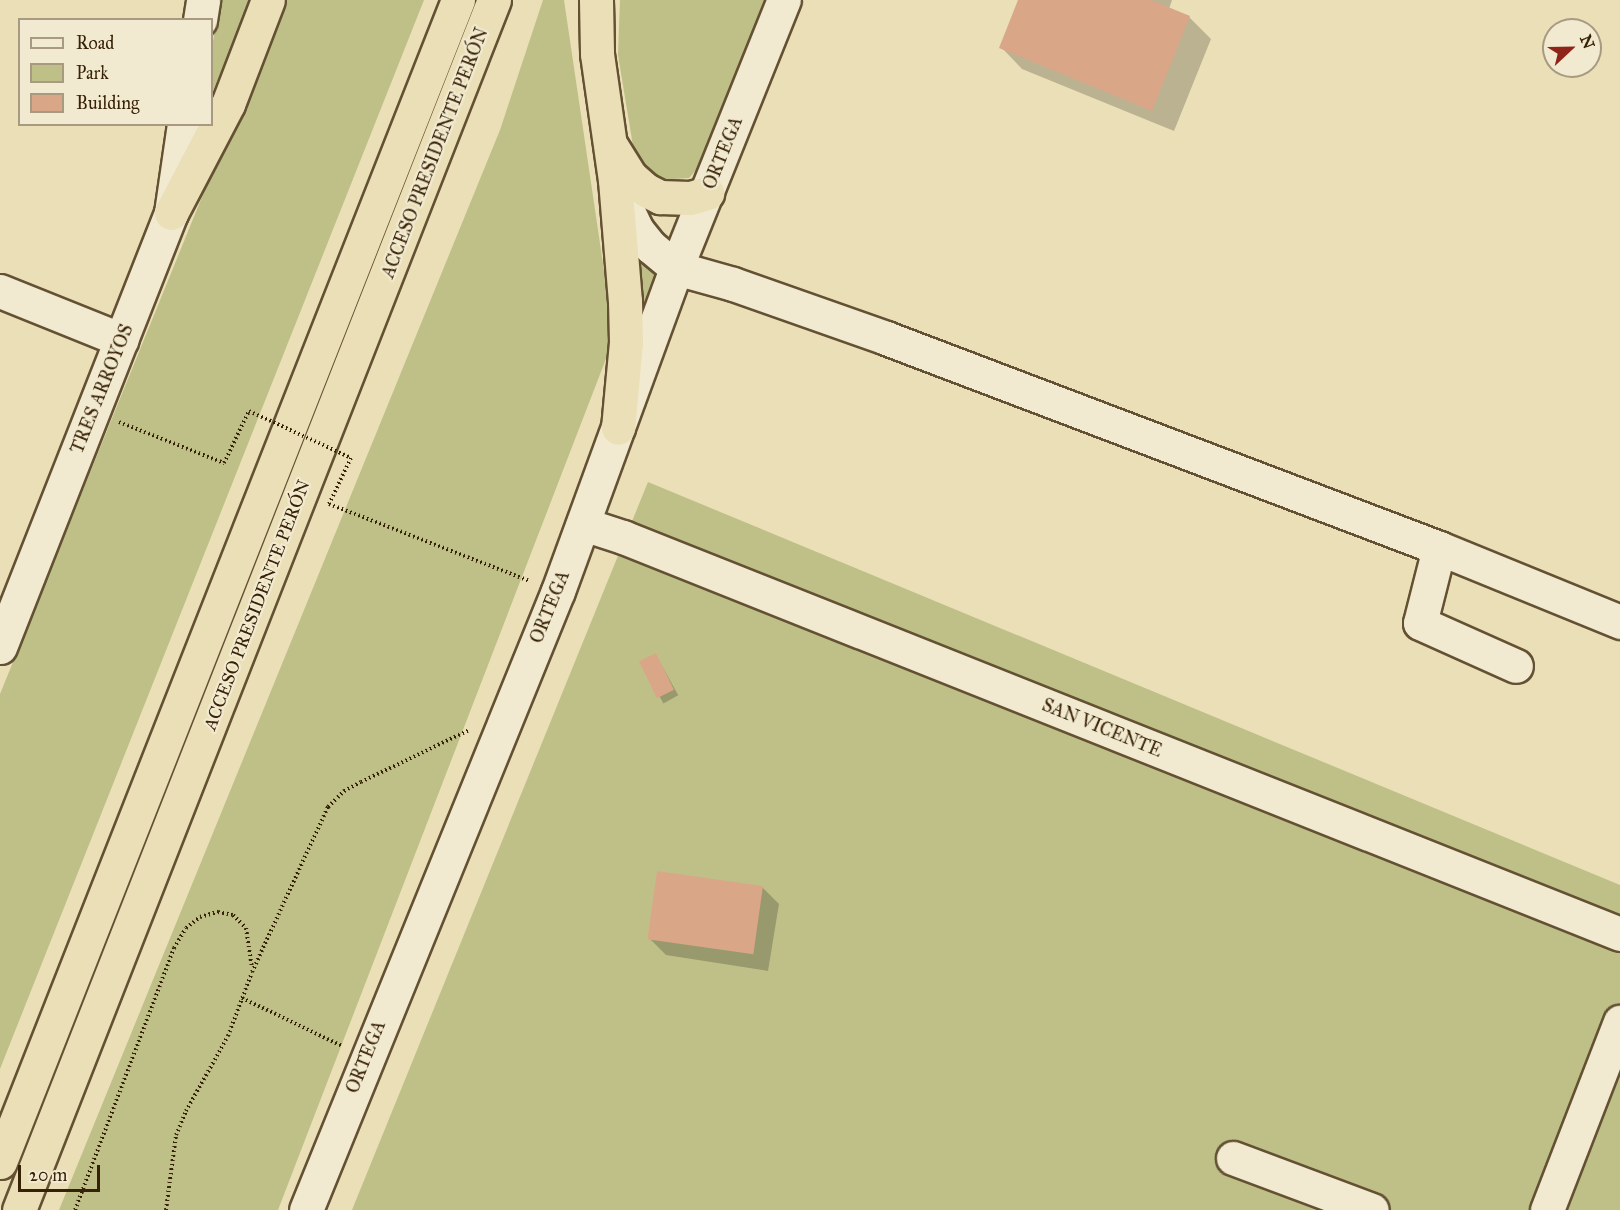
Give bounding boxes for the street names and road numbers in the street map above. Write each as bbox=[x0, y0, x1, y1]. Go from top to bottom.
street label: ACCESO PRESIDENTE PERÓN bbox=[377, 25, 493, 281]
street label: ORTEGA bbox=[699, 114, 747, 192]
street label: TRES ARROYOS bbox=[66, 321, 138, 457]
street label: ACCESO PRESIDENTE PERÓN bbox=[199, 477, 315, 733]
street label: ORTEGA bbox=[526, 568, 574, 646]
street label: SAN VICENTE bbox=[1039, 694, 1165, 762]
street label: ORTEGA bbox=[342, 1018, 390, 1096]

